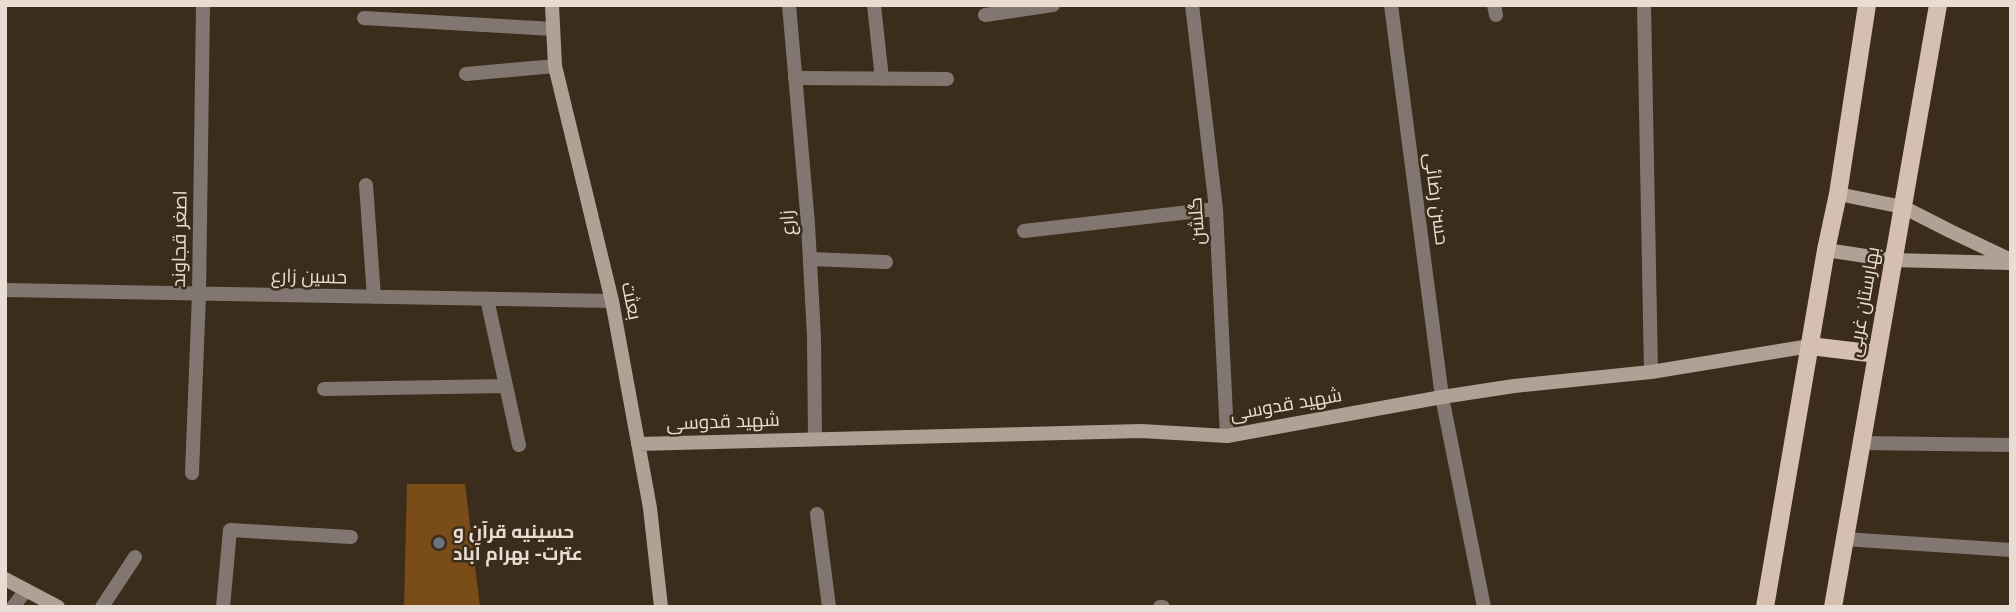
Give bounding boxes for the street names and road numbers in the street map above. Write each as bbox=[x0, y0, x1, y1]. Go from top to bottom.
street label: حسن رضائی bbox=[1419, 152, 1453, 246]
street label: اصغر قجاوند bbox=[168, 190, 192, 288]
street label: گلشن bbox=[1184, 196, 1210, 246]
street label: زارع bbox=[776, 209, 800, 237]
street label: بهارستان غربی bbox=[1843, 245, 1885, 359]
street label: حسین زارع bbox=[271, 265, 347, 289]
street label: بعثت bbox=[616, 280, 646, 322]
street label: شهید قدوسی bbox=[1228, 384, 1344, 426]
street label: شهید قدوسی bbox=[666, 409, 780, 435]

